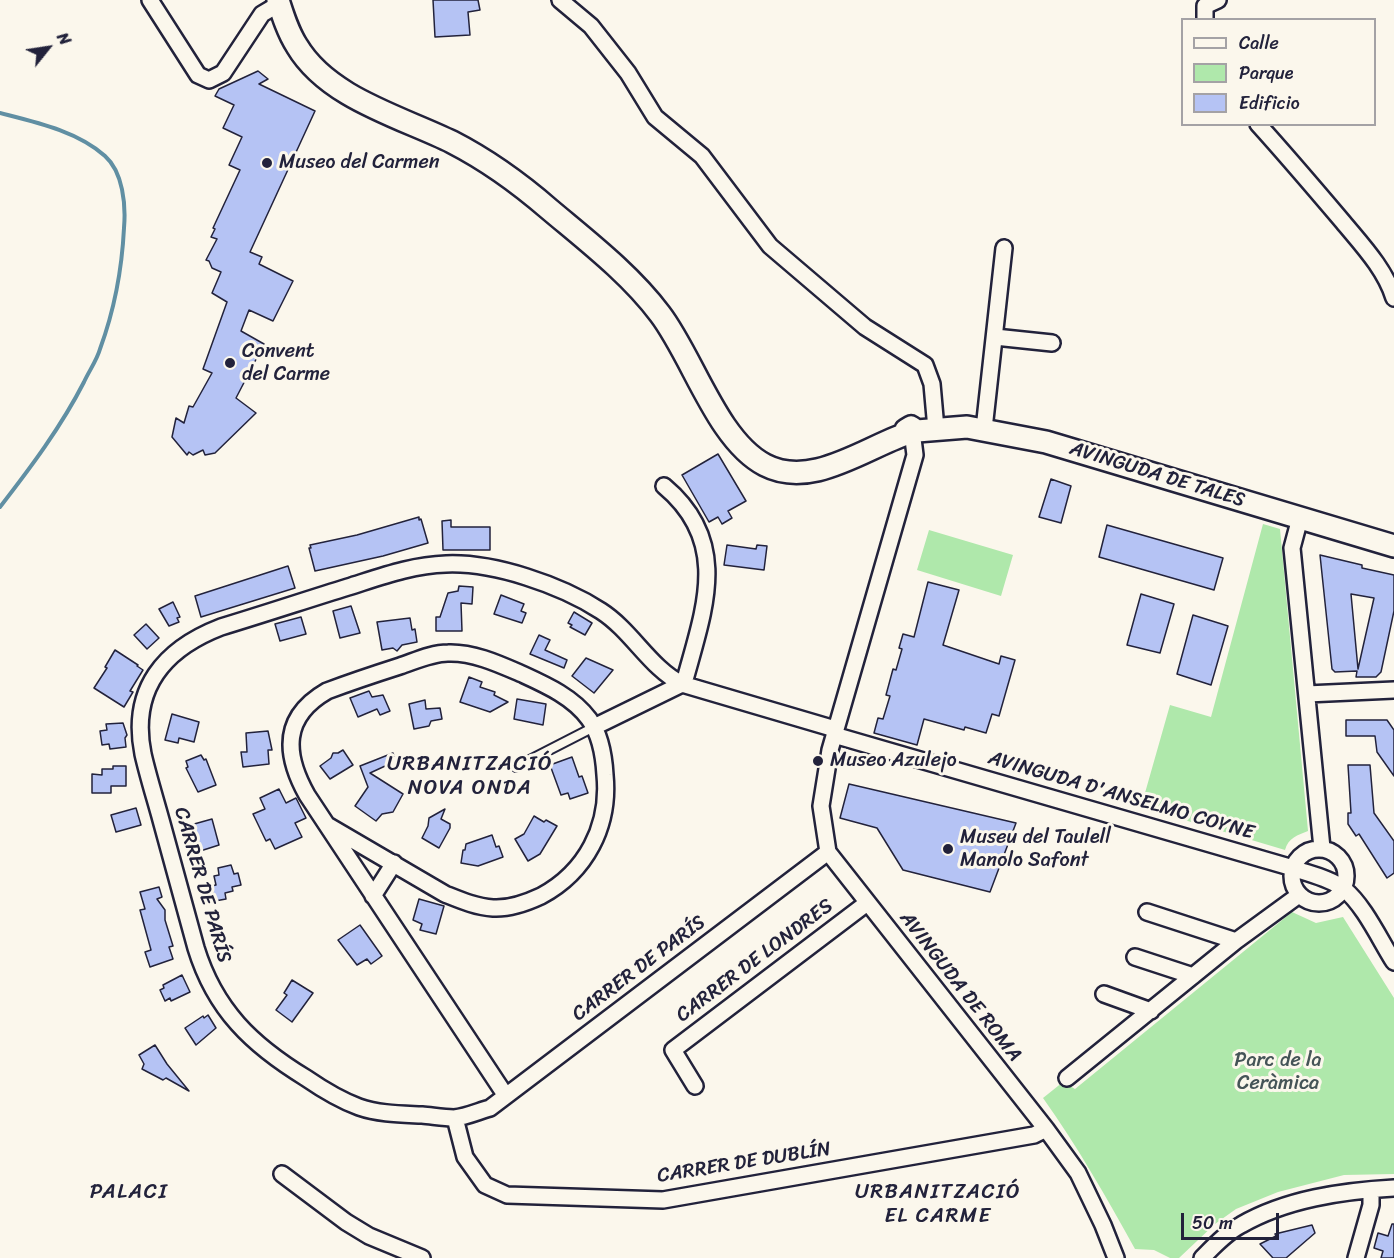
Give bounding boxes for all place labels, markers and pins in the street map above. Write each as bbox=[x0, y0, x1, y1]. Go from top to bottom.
place label: Museo del Carmen bbox=[279, 151, 440, 175]
marker: Museo del Carmen bbox=[260, 156, 274, 170]
place label: Convent del Carme bbox=[242, 340, 330, 387]
marker: Convent del Carme bbox=[223, 356, 237, 370]
place label: Museo Azulejo bbox=[830, 749, 957, 773]
marker: Museo Azulejo bbox=[811, 754, 825, 768]
place label: Museu del Taulell Manolo Safont bbox=[960, 826, 1111, 873]
marker: Museu del Taulell Manolo Safont bbox=[941, 842, 955, 856]

